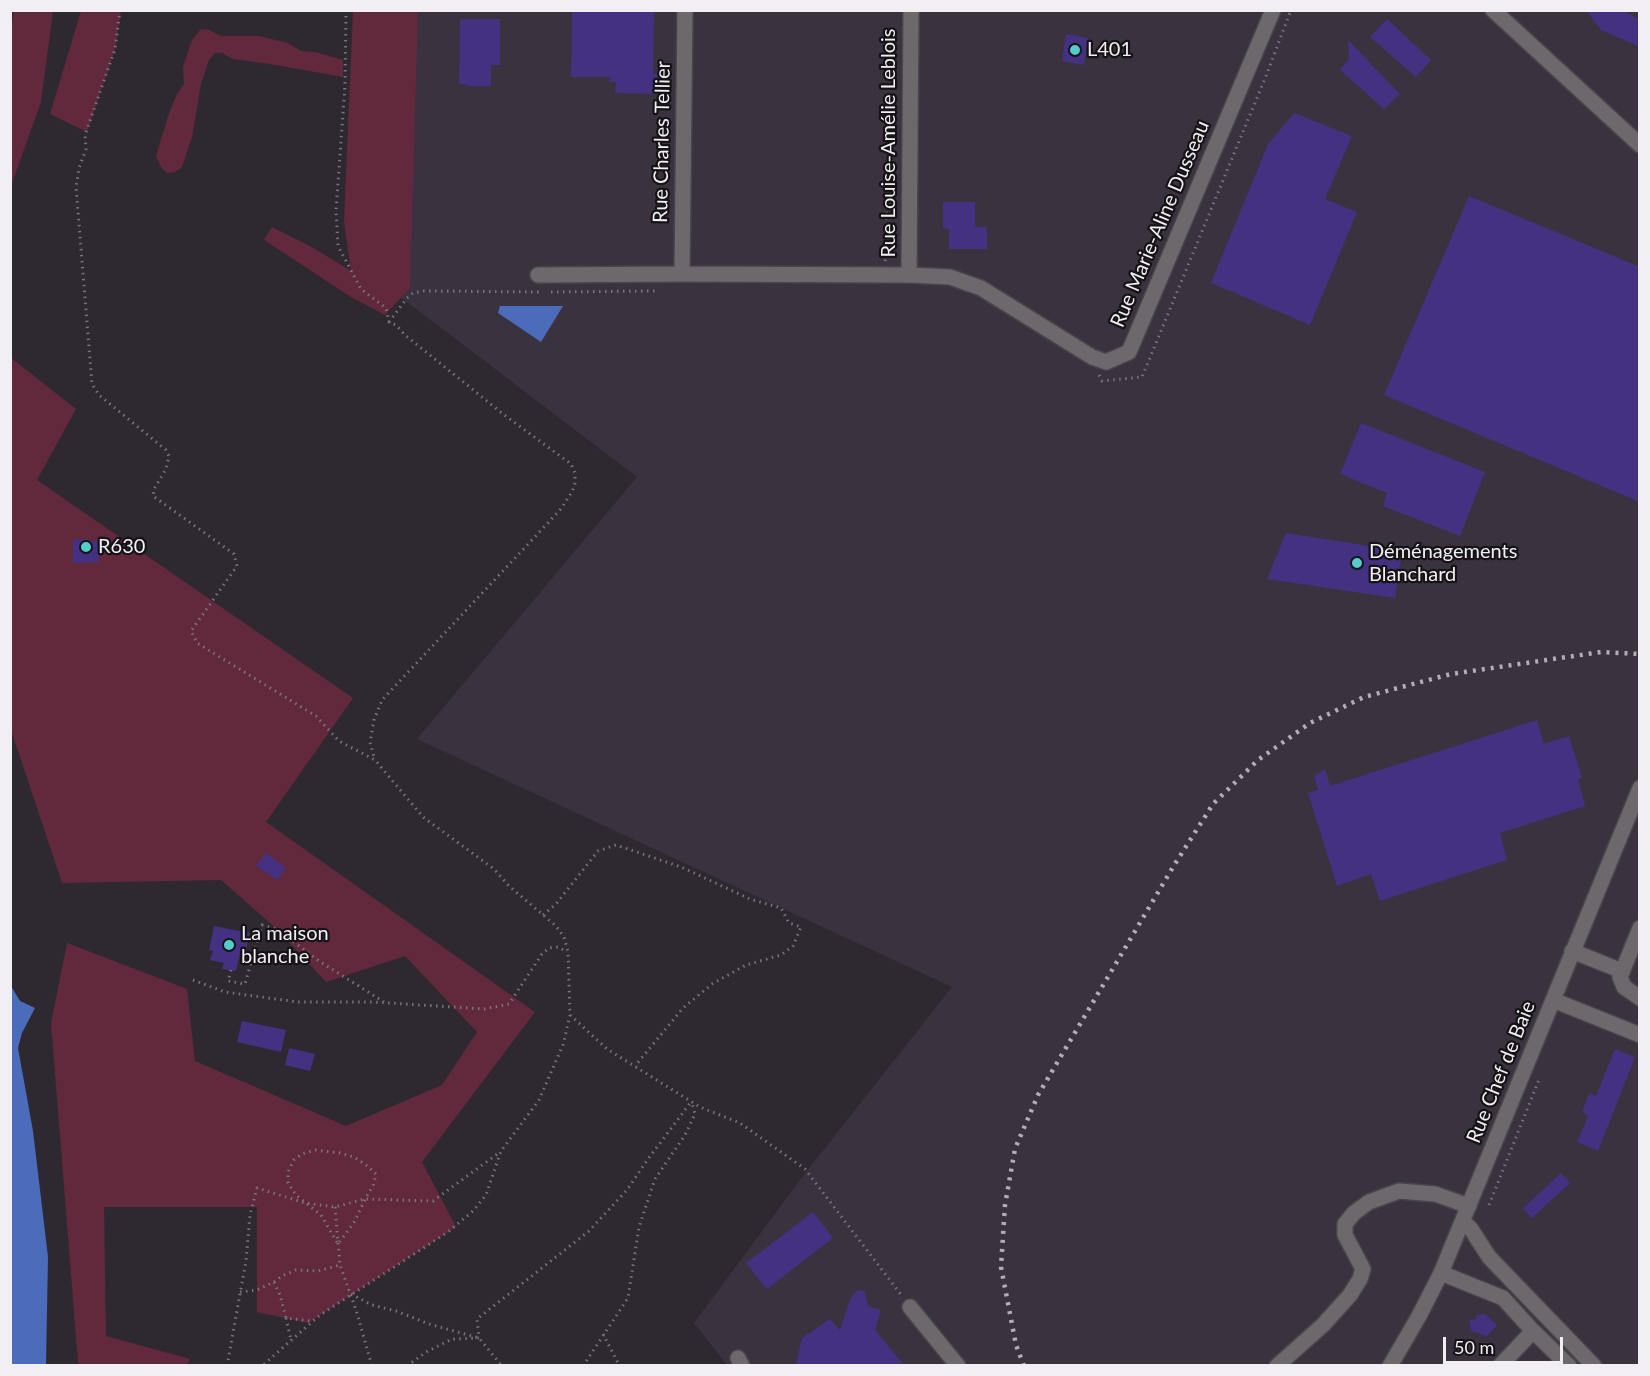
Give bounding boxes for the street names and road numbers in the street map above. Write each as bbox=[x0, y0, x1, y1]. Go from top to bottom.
street label: Rue Louise-Amélie Leblois bbox=[877, 29, 901, 257]
street label: Rue Charles Tellier bbox=[649, 61, 675, 223]
street label: Rue Marie-Aline Dusseau bbox=[1106, 117, 1214, 331]
street label: Rue Chef de Baie bbox=[1462, 997, 1540, 1147]

